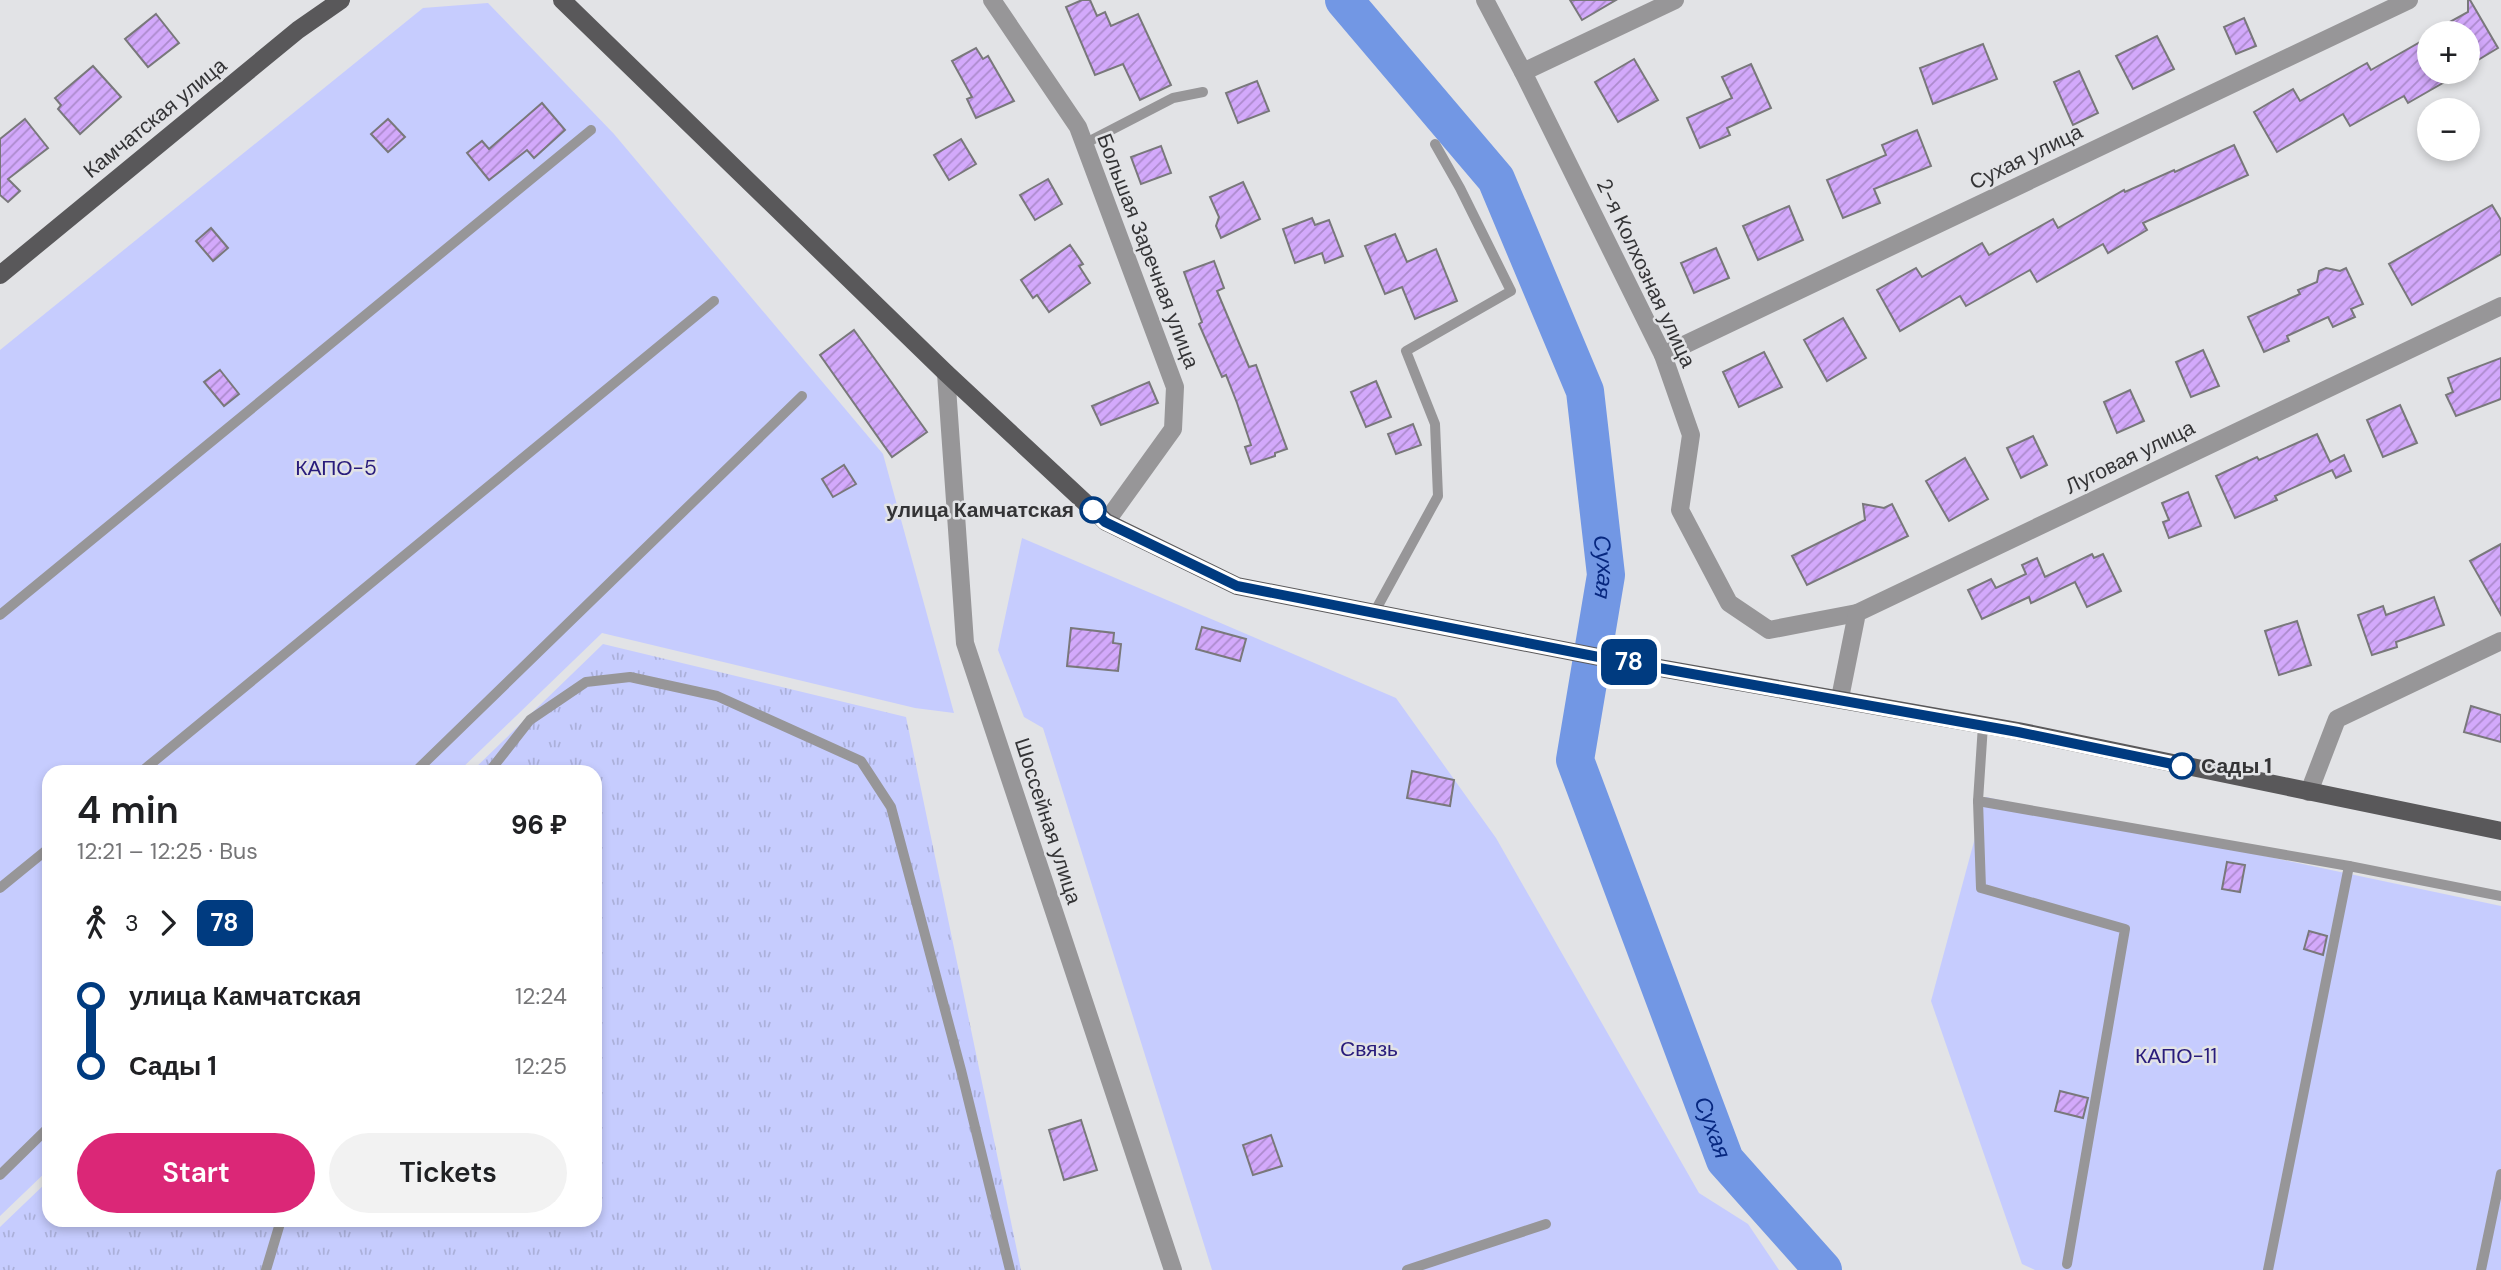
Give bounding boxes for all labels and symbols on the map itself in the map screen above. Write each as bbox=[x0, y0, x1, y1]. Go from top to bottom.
street label: Камчатская улица bbox=[78, 51, 233, 184]
street label: Сухая улица bbox=[1965, 117, 2087, 196]
street label: Большая Заречная улица bbox=[1090, 129, 1206, 373]
street label: 2-я Колхозная улица bbox=[1590, 174, 1702, 372]
street label: Луговая улица bbox=[2061, 413, 2200, 500]
park label: КАПО-5 bbox=[295, 454, 377, 482]
place label: улица Камчатская bbox=[886, 496, 1074, 524]
marker: улица Камчатская bbox=[1080, 497, 1106, 523]
water label: Сухая bbox=[1587, 534, 1621, 601]
line badge: 78 bbox=[1598, 639, 1660, 685]
street label: Шоссейная улица bbox=[1008, 734, 1088, 908]
place label: Сады 1 bbox=[2201, 752, 2272, 780]
marker: Сады 1 bbox=[2169, 753, 2195, 779]
park label: Связь bbox=[1340, 1035, 1398, 1063]
park label: КАПО-11 bbox=[2135, 1042, 2217, 1070]
water label: Сухая bbox=[1687, 1092, 1738, 1163]

